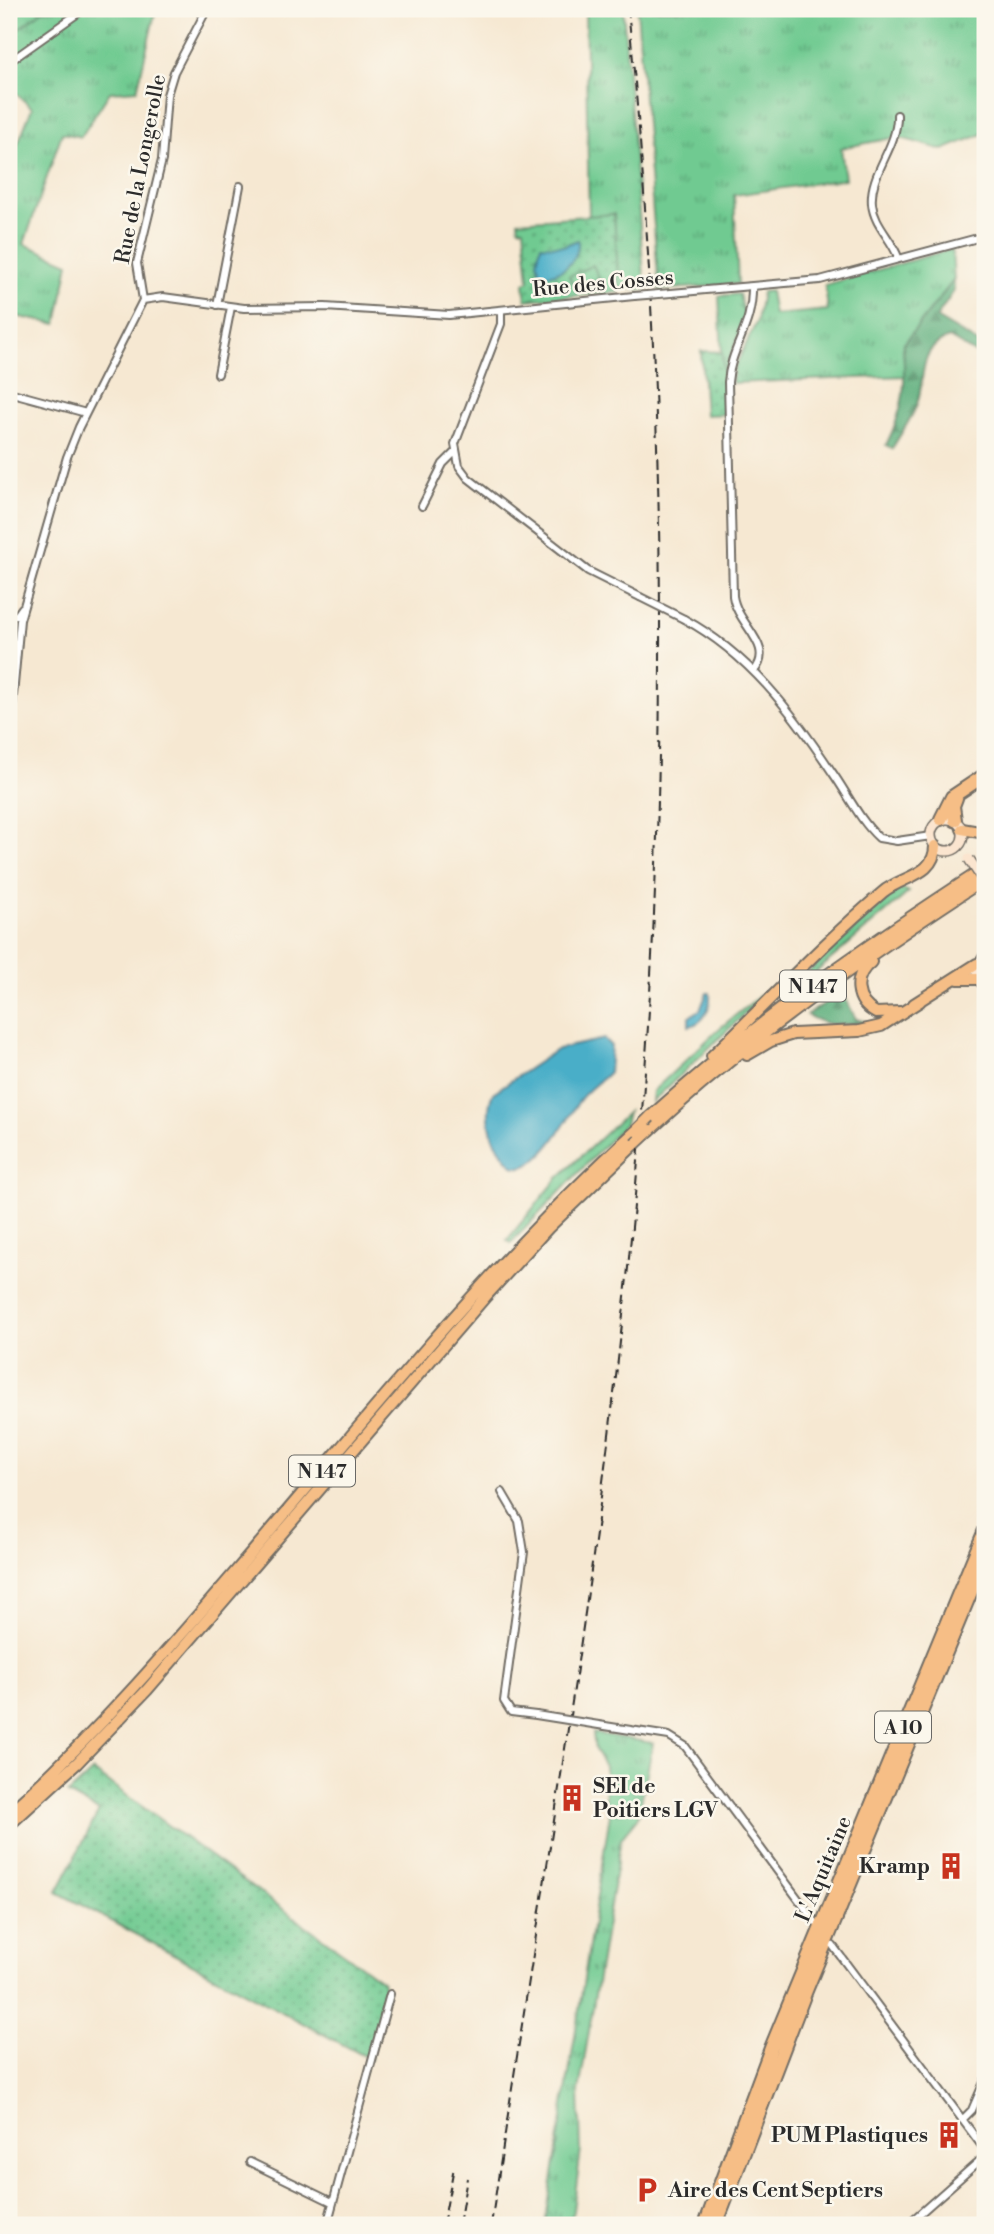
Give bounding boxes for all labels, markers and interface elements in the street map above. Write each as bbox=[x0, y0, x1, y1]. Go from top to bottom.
street label: Rue de la Longerolle bbox=[110, 72, 172, 266]
street label: Rue des Cosses bbox=[531, 265, 675, 303]
road number: N 147 bbox=[780, 970, 846, 1002]
road number: N 147 bbox=[289, 1456, 355, 1486]
road number: A 10 bbox=[875, 1712, 931, 1742]
place label: SEI de Poitiers LGV bbox=[593, 1774, 719, 1824]
building icon: SEI de Poitiers LGV bbox=[557, 1783, 587, 1813]
street label: L'Aquitaine bbox=[790, 1812, 858, 1926]
building icon: Kramp bbox=[936, 1851, 966, 1881]
place label: Kramp bbox=[859, 1854, 930, 1880]
building icon: PUM Plastiques bbox=[934, 2120, 964, 2150]
place label: PUM Plastiques bbox=[771, 2123, 928, 2149]
parking icon: Aire des Cent Septiers bbox=[632, 2175, 662, 2205]
place label: Aire des Cent Septiers bbox=[667, 2178, 883, 2204]

